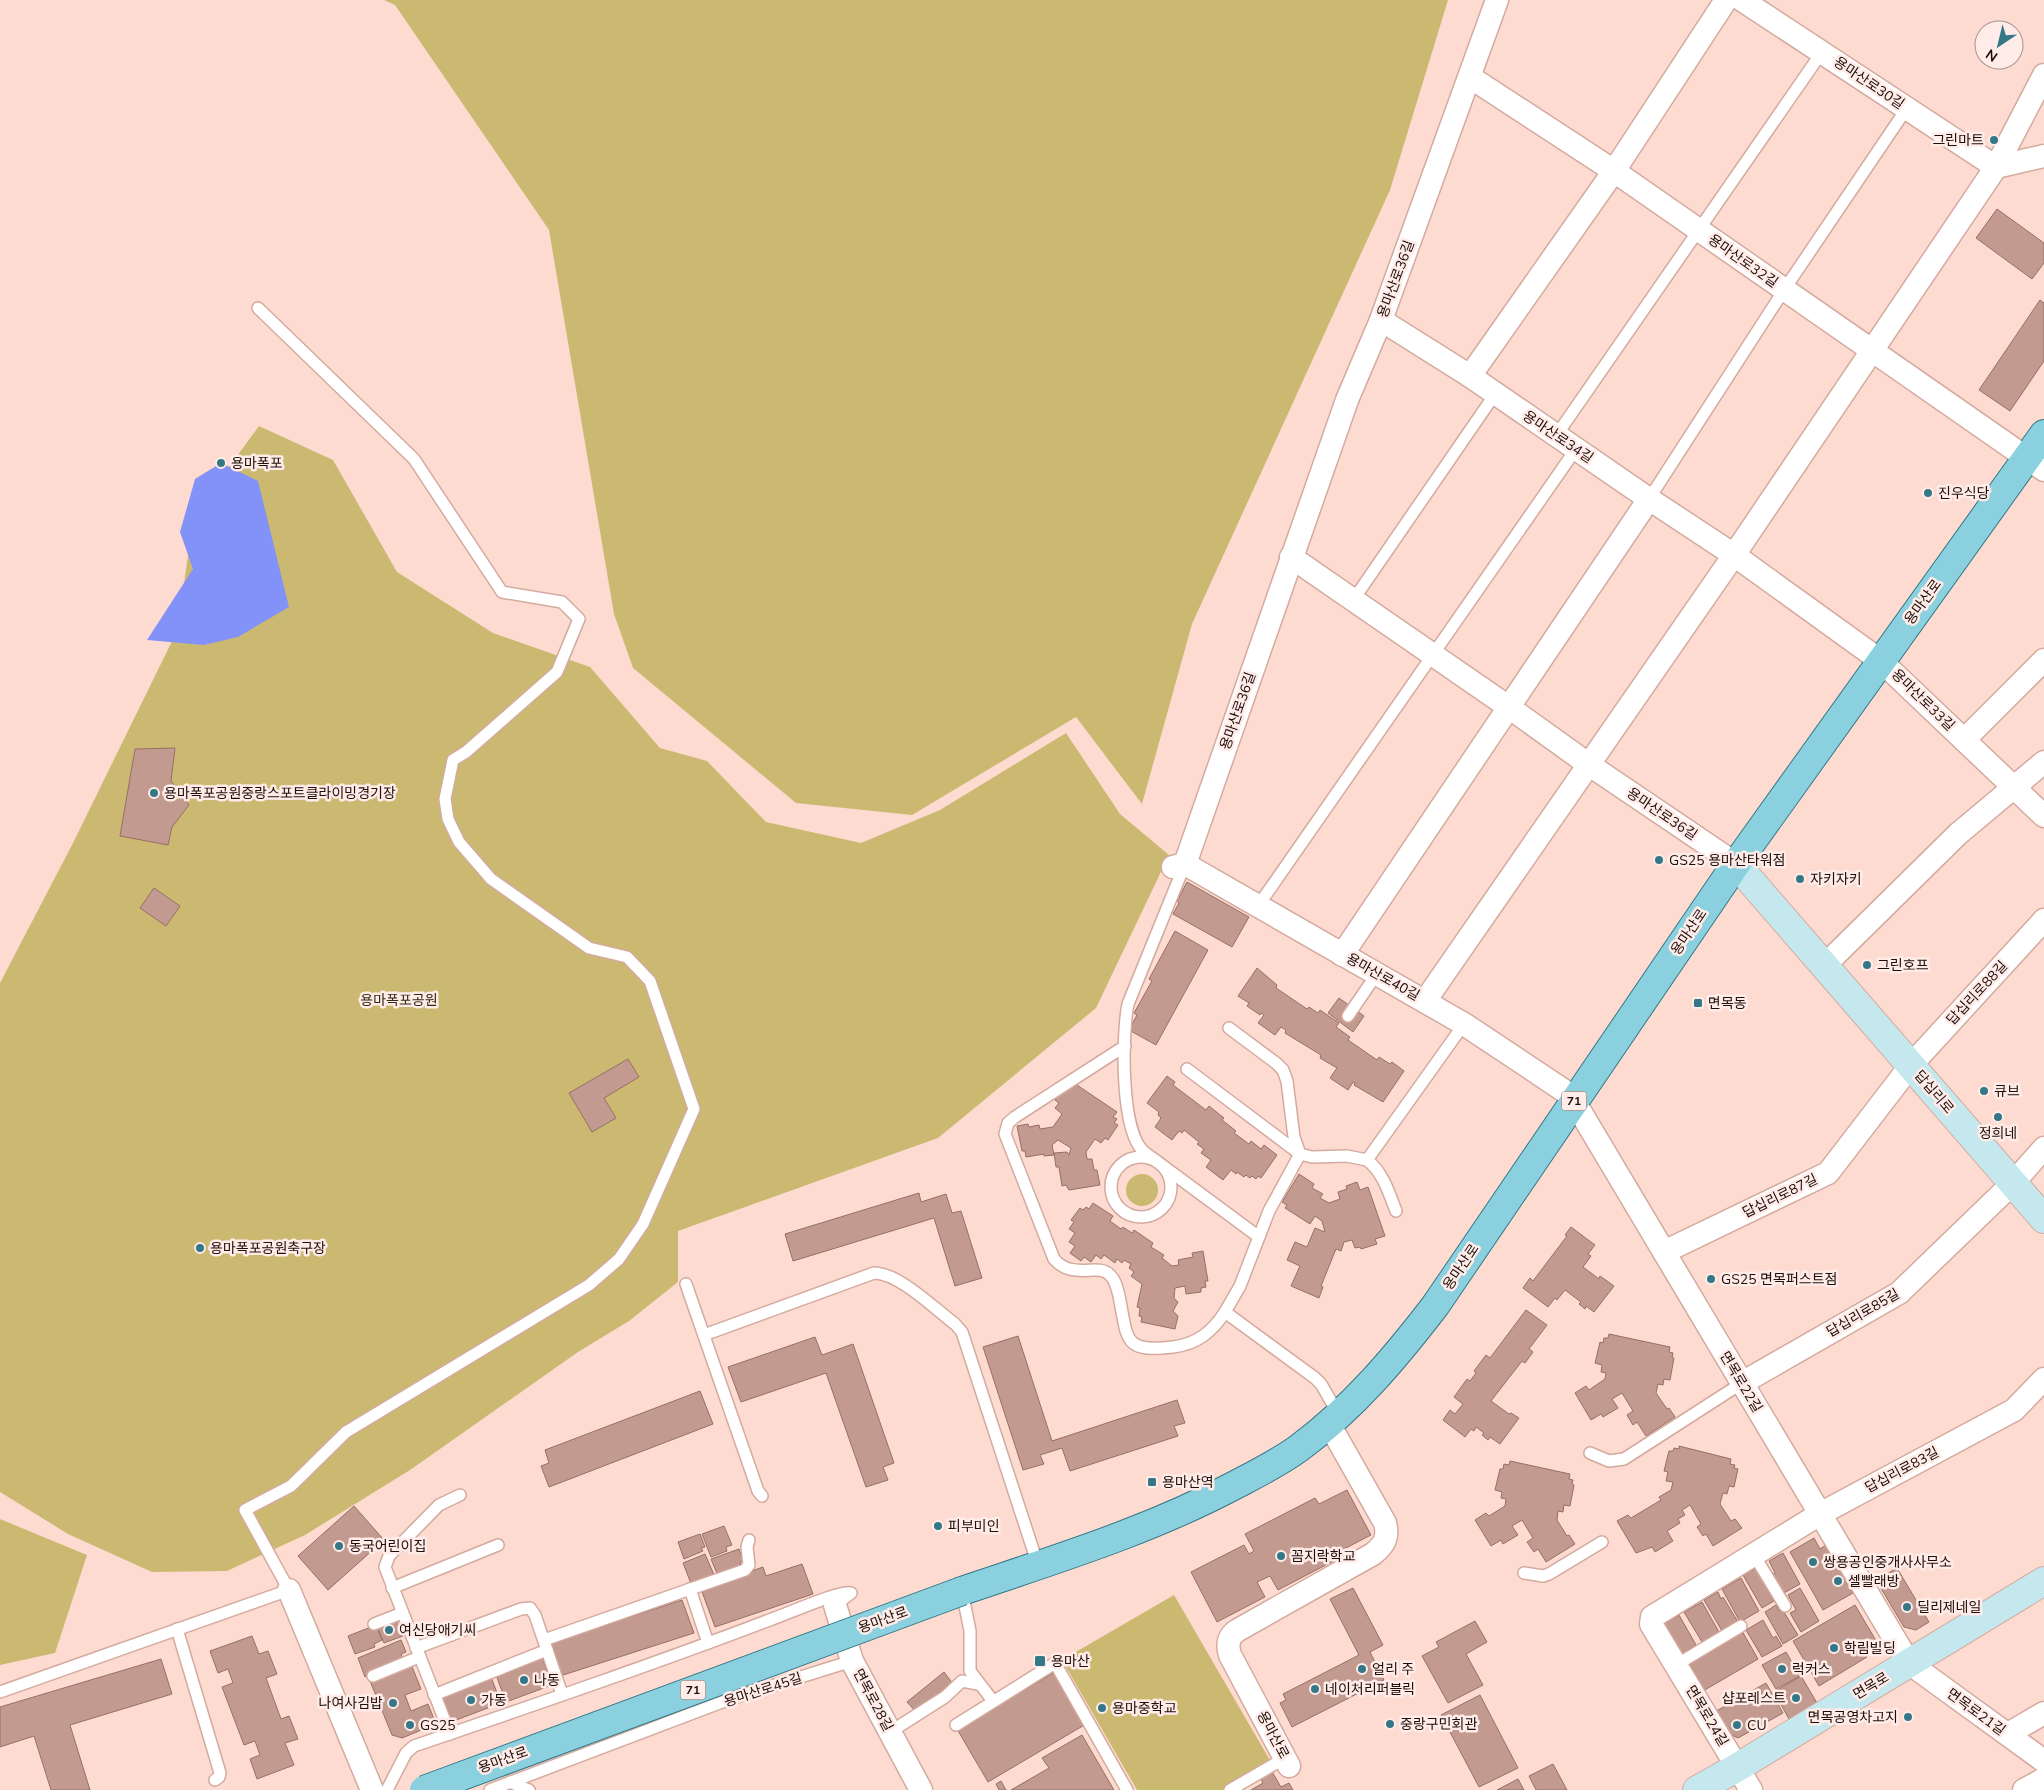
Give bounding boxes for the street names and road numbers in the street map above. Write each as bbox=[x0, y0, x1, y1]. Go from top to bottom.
street label: 용마산로30길 bbox=[1830, 52, 1908, 114]
street label: 용마산로32길 bbox=[1704, 230, 1782, 292]
street label: 용마산로36길 bbox=[1373, 238, 1419, 320]
street label: 용마산로34길 bbox=[1519, 406, 1597, 468]
street label: 용마산로 bbox=[1900, 575, 1946, 628]
street label: 용마산로33길 bbox=[1887, 665, 1959, 735]
street label: 용마산로36길 bbox=[1216, 670, 1260, 752]
street label: 용마산로36길 bbox=[1623, 783, 1701, 845]
street label: 용마산로 bbox=[1667, 905, 1711, 959]
street label: 용마산로40길 bbox=[1343, 949, 1423, 1005]
street label: 답십리로88길 bbox=[1942, 957, 2012, 1029]
street label: 답십리로 bbox=[1910, 1066, 1958, 1118]
road number: 71 bbox=[1562, 1092, 1586, 1110]
street label: 답십리로87길 bbox=[1739, 1170, 1821, 1222]
street label: 용마산로 bbox=[1439, 1240, 1483, 1294]
street label: 답십리로85길 bbox=[1823, 1284, 1903, 1342]
street label: 면목로22길 bbox=[1715, 1348, 1767, 1416]
street label: 답십리로83길 bbox=[1862, 1443, 1942, 1497]
street label: 용마산로 bbox=[856, 1602, 911, 1638]
street label: 면목로28길 bbox=[849, 1665, 897, 1735]
street label: 용마산로45길 bbox=[721, 1668, 805, 1712]
street label: 면목로 bbox=[1850, 1668, 1893, 1704]
road number: 71 bbox=[680, 1680, 706, 1700]
street label: 면목로24길 bbox=[1681, 1682, 1733, 1750]
street label: 면목로21길 bbox=[1943, 1684, 2009, 1740]
street label: 용마산로 bbox=[1253, 1708, 1294, 1762]
street label: 용마산로 bbox=[476, 1742, 531, 1778]

